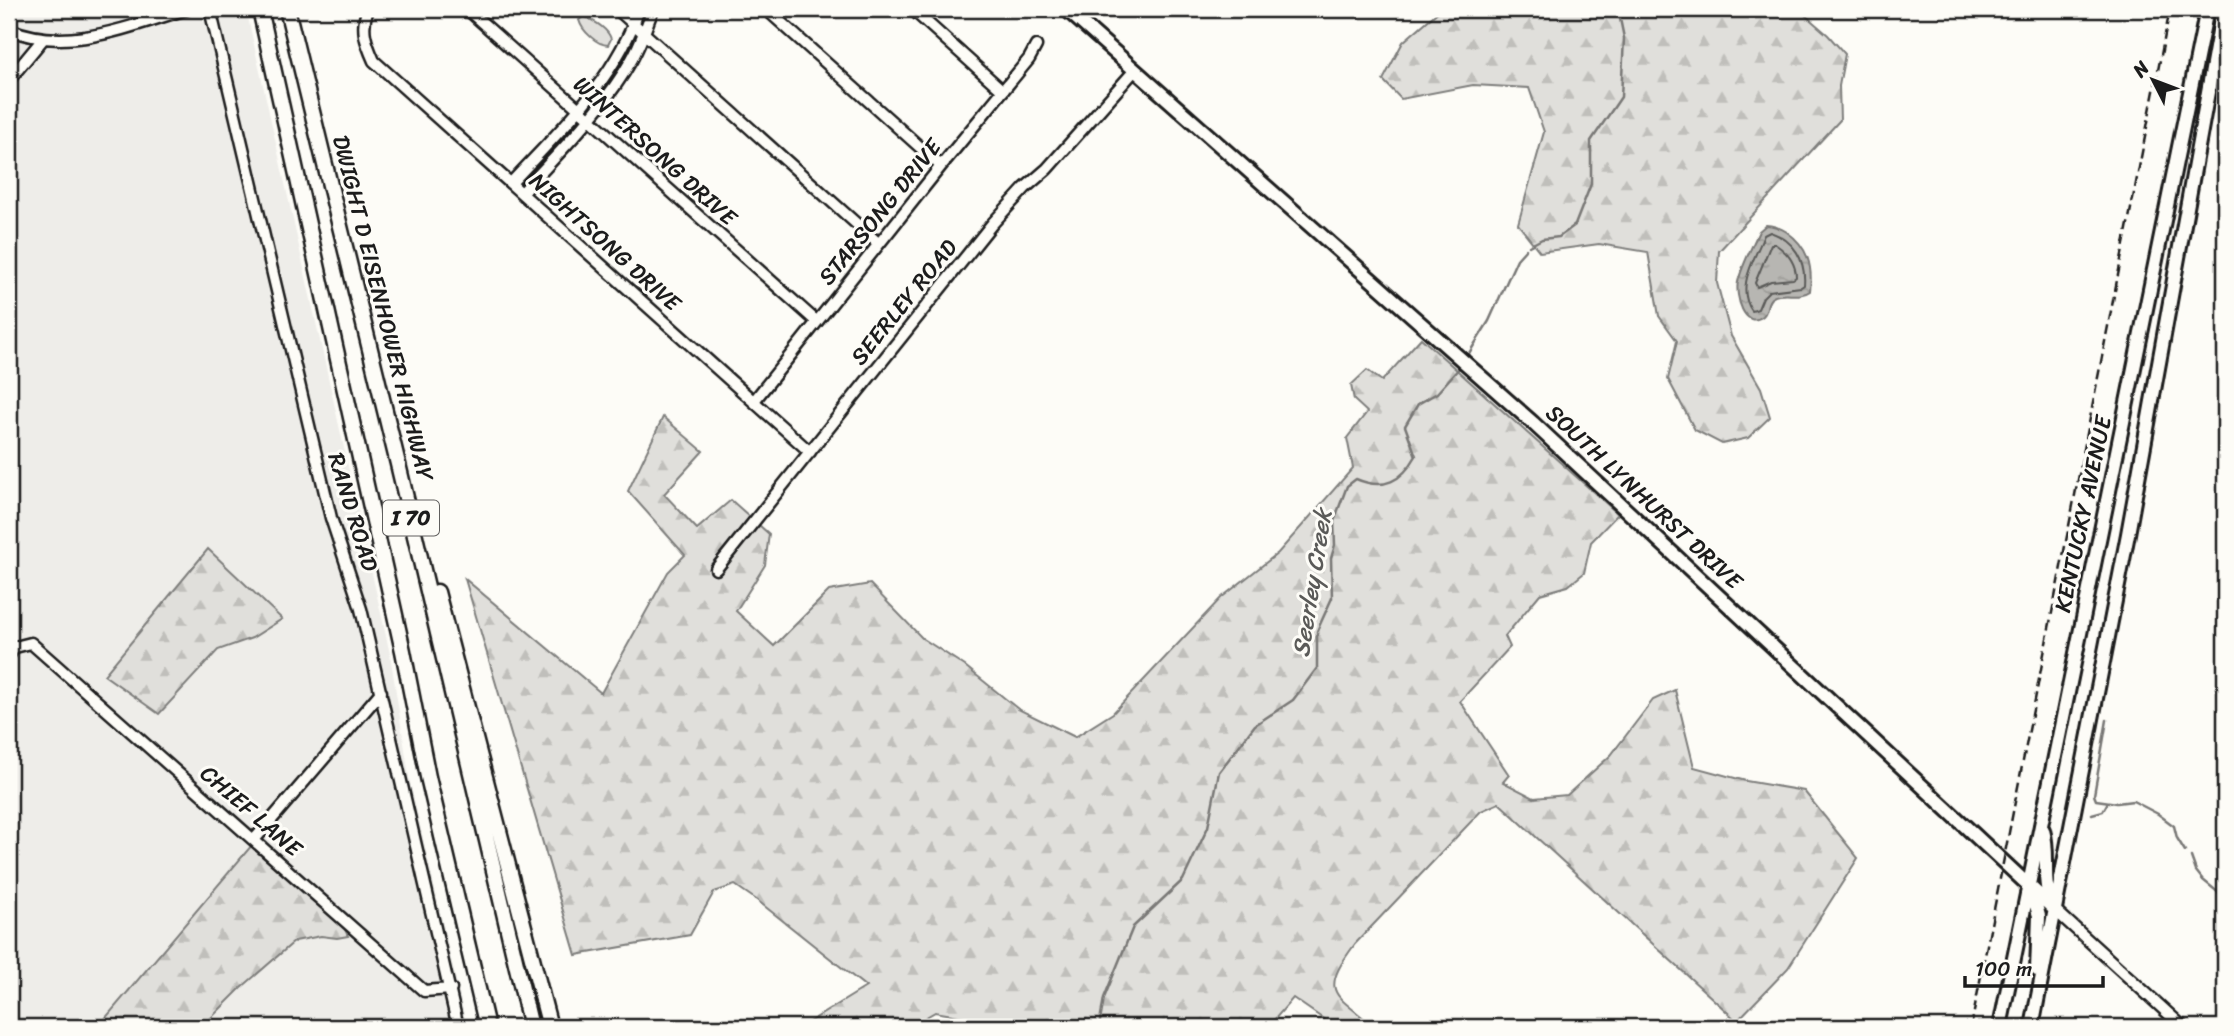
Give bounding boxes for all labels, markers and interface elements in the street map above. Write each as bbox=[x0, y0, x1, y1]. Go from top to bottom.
north arrow bbox=[2118, 46, 2188, 116]
text: N bbox=[2123, 52, 2158, 86]
street label: WINTERSONG DRIVE bbox=[563, 66, 748, 237]
street label: STARSONG DRIVE bbox=[808, 128, 953, 295]
street label: DWIGHT D EISENHOWER HIGHWAY bbox=[320, 131, 446, 486]
street label: NIGHTSONG DRIVE bbox=[519, 162, 692, 323]
street label: SEERLEY ROAD bbox=[840, 229, 968, 375]
street label: SOUTH LYNHURST DRIVE bbox=[1536, 394, 1753, 601]
street label: KENTUCKY AVENUE bbox=[2042, 411, 2124, 616]
street label: RAND ROAD bbox=[315, 447, 391, 577]
road number: I 70 bbox=[383, 500, 439, 536]
water label: Seerley Creek bbox=[1280, 503, 1345, 660]
street label: CHIEF LANE bbox=[190, 754, 313, 868]
scale bar bbox=[1965, 945, 2103, 989]
text: 100 m bbox=[1975, 950, 2032, 988]

